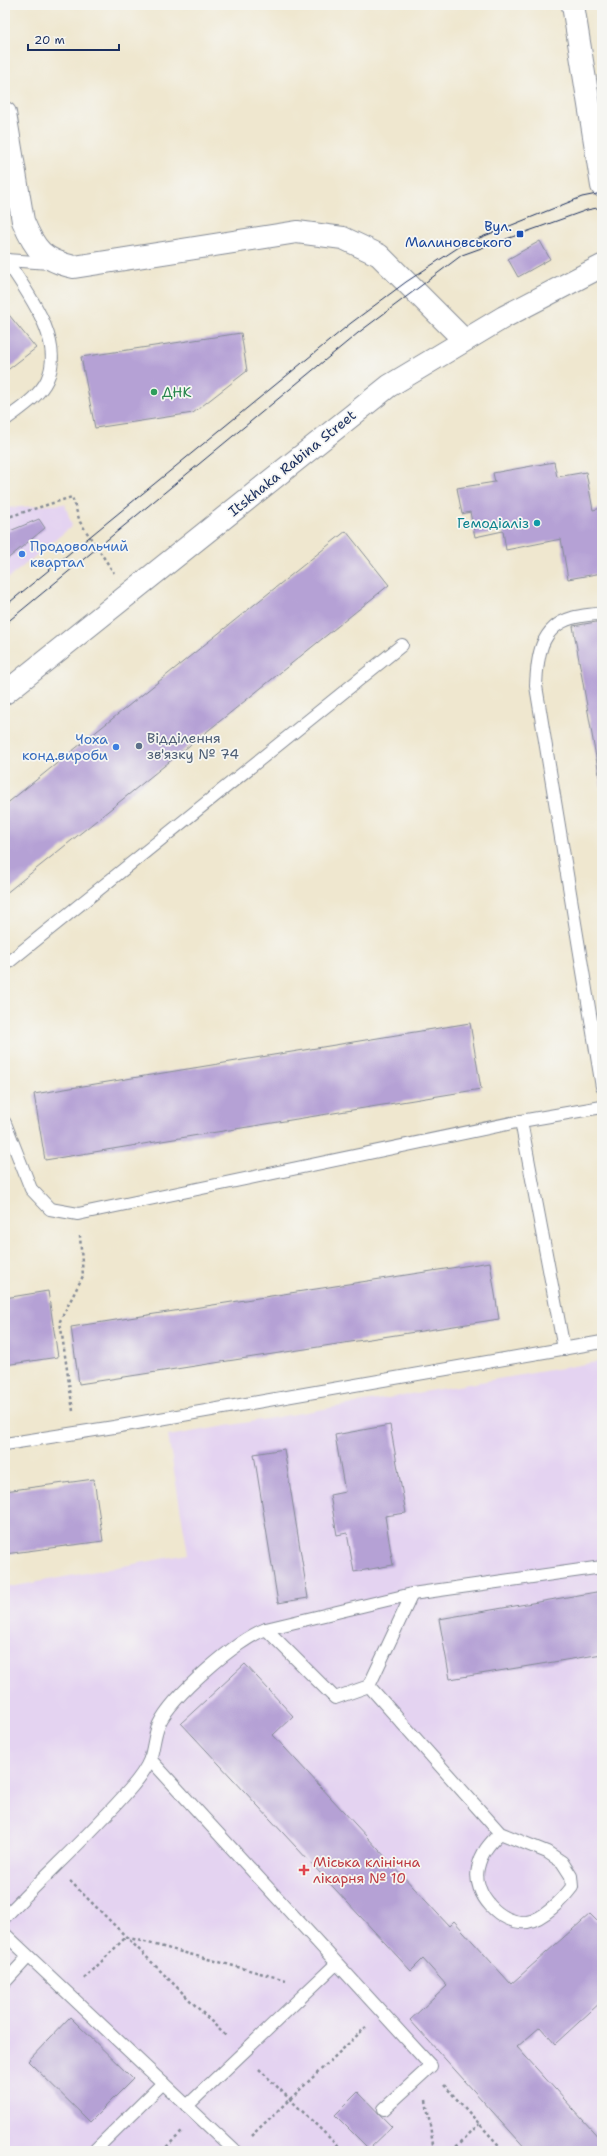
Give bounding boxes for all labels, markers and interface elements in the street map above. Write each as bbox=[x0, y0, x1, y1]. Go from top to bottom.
scale bar bbox=[28, 26, 119, 52]
text: 20 m bbox=[34, 32, 65, 48]
place label: Вул. Малиновського bbox=[405, 217, 512, 251]
marker: Вул. Малиновського bbox=[515, 229, 525, 239]
place label: ДНК bbox=[162, 383, 192, 401]
marker: ДНК bbox=[149, 387, 159, 397]
street label: Itskhaka Rabina Street bbox=[224, 406, 360, 520]
place label: Гемодіаліз bbox=[457, 514, 529, 532]
marker: Гемодіаліз bbox=[532, 518, 542, 528]
place label: Продовольчий квартал bbox=[30, 537, 129, 571]
marker: Продовольчий квартал bbox=[17, 549, 27, 559]
place label: Відділення зв'язку № 74 bbox=[147, 729, 239, 763]
place label: Чоха конд.вироби bbox=[22, 730, 108, 764]
marker: Відділення зв'язку № 74 bbox=[134, 741, 144, 751]
marker: Чоха конд.вироби bbox=[111, 742, 121, 752]
place label: Міська клінічна лікарня № 10 bbox=[313, 1853, 421, 1887]
marker: Міська клінічна лікарня № 10 bbox=[298, 1864, 310, 1876]

